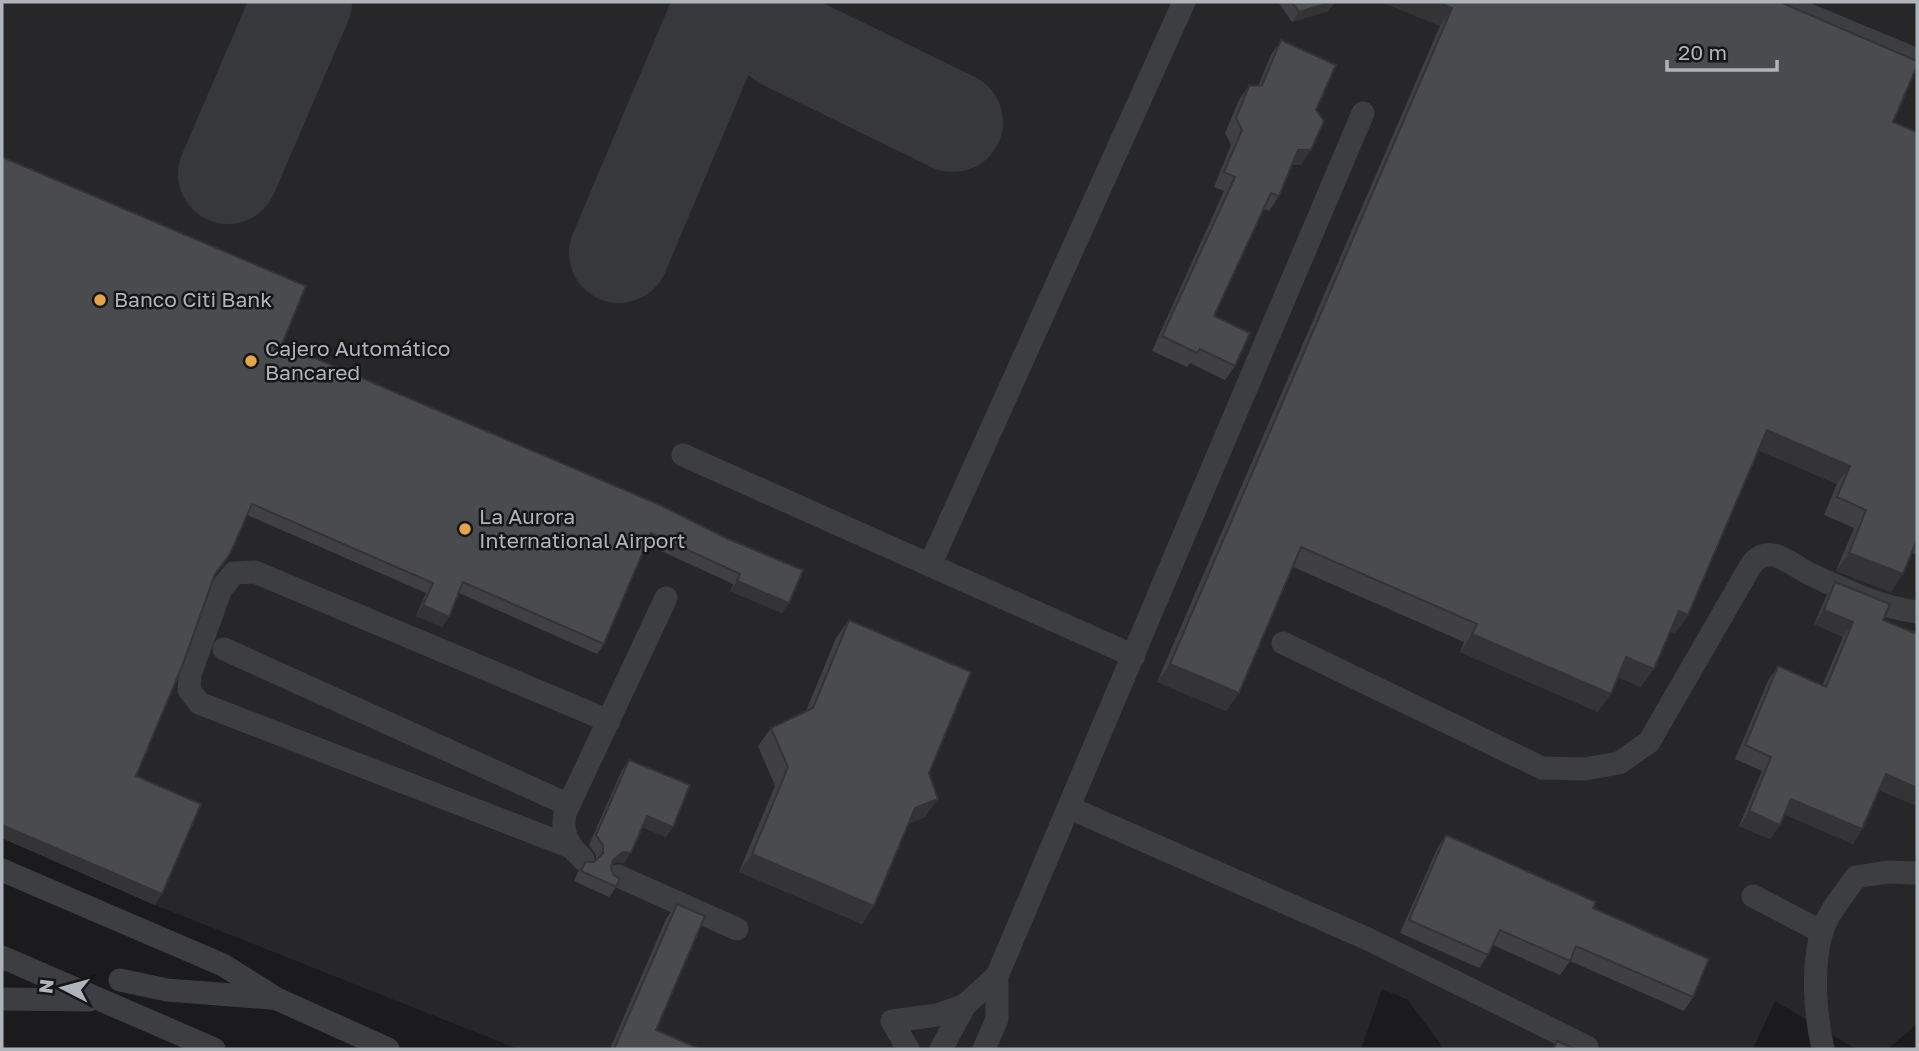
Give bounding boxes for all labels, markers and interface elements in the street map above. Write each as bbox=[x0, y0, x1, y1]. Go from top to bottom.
scale bar bbox=[1667, 28, 1777, 72]
text: 20 m bbox=[1678, 39, 1727, 65]
place label: Banco Citi Bank bbox=[114, 286, 272, 312]
marker: Banco Citi Bank bbox=[92, 292, 108, 308]
place label: Cajero Automático Bancared bbox=[265, 335, 450, 385]
marker: Cajero Automático Bancared bbox=[243, 353, 259, 369]
place label: La Aurora International Airport bbox=[479, 503, 685, 553]
marker: La Aurora International Airport bbox=[457, 521, 473, 537]
north arrow bbox=[28, 953, 98, 1023]
text: N bbox=[33, 978, 58, 995]

